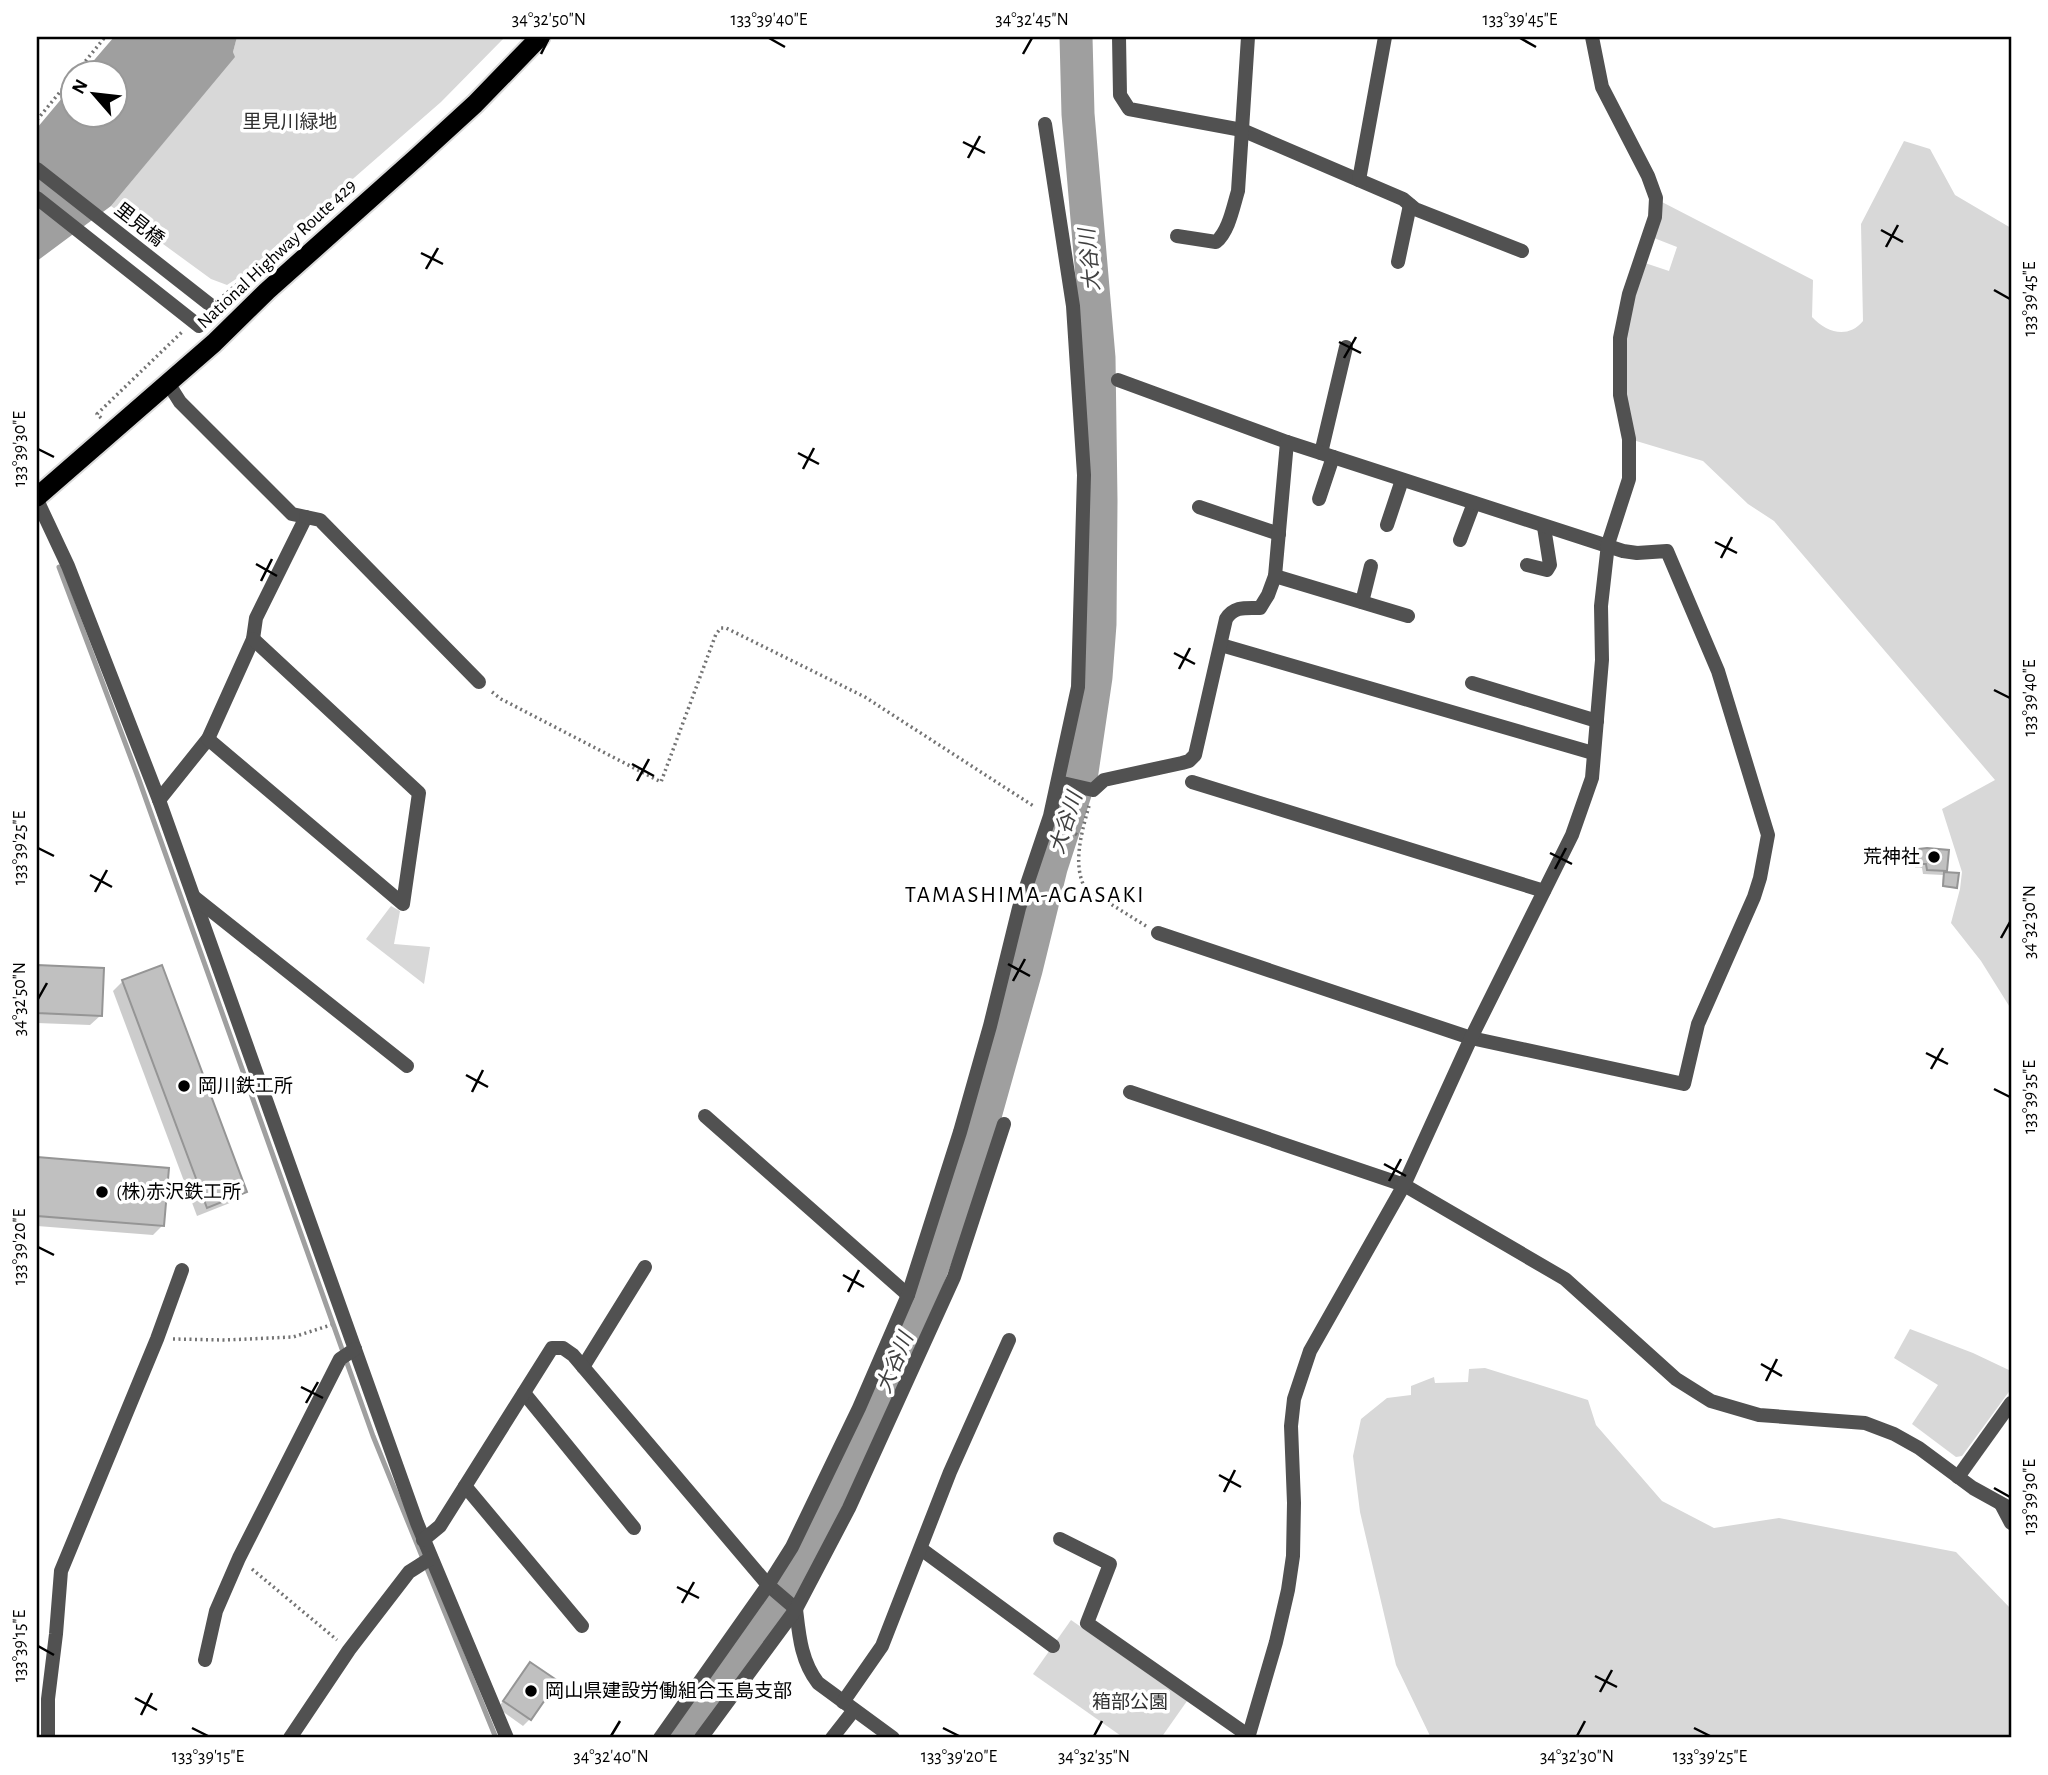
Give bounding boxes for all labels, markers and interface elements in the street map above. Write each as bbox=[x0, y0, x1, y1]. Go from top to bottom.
text: 34°32'50"N bbox=[512, 11, 586, 29]
text: 133°39'40"E bbox=[730, 11, 808, 29]
text: 34°32'45"N bbox=[995, 11, 1069, 29]
text: 133°39'45"E bbox=[1482, 11, 1558, 29]
north arrow bbox=[60, 60, 130, 130]
text: N bbox=[69, 76, 92, 97]
park label: 里見川緑地 bbox=[242, 112, 338, 132]
street label: National Highway Route 429 bbox=[194, 176, 360, 332]
street label: 里見橋 bbox=[111, 199, 168, 250]
water label: 大谷川 bbox=[1076, 226, 1103, 292]
text: 133°39'45"E bbox=[2021, 261, 2039, 337]
text: 133°39'30"E bbox=[11, 411, 29, 487]
text: 133°39'40"E bbox=[2021, 659, 2039, 737]
water label: 大谷川 bbox=[1045, 788, 1086, 856]
text: 133°39'25"E bbox=[11, 810, 29, 885]
place label: 荒神社 bbox=[1863, 846, 1920, 867]
marker: 荒神社 bbox=[1926, 849, 1942, 865]
district label: TAMASHIMA-AGASAKI bbox=[905, 884, 1145, 907]
text: 34°32'30"N bbox=[2021, 885, 2039, 959]
text: 34°32'50"N bbox=[11, 962, 29, 1036]
text: 133°39'35"E bbox=[2021, 1060, 2039, 1134]
place label: 岡川鉄工所 bbox=[198, 1076, 293, 1096]
marker: 岡川鉄工所 bbox=[176, 1078, 192, 1094]
place label: (株)赤沢鉄工所 bbox=[116, 1182, 241, 1202]
marker: (株)赤沢鉄工所 bbox=[94, 1184, 110, 1200]
text: 133°39'20"E bbox=[11, 1208, 29, 1285]
water label: 大谷川 bbox=[872, 1328, 918, 1396]
text: 133°39'30"E bbox=[2021, 1459, 2039, 1535]
text: 133°39'15"E bbox=[11, 1609, 29, 1682]
place label: 岡山県建設労働組合玉島支部 bbox=[545, 1680, 792, 1701]
marker: 岡山県建設労働組合玉島支部 bbox=[523, 1683, 539, 1699]
park label: 箱部公園 bbox=[1092, 1691, 1168, 1712]
text: 133°39'15"E bbox=[172, 1748, 245, 1766]
text: 34°32'40"N bbox=[573, 1748, 649, 1766]
text: 133°39'20"E bbox=[921, 1748, 998, 1766]
text: 34°32'35"N bbox=[1058, 1748, 1130, 1766]
text: 34°32'30"N bbox=[1540, 1748, 1614, 1766]
text: 133°39'25"E bbox=[1673, 1748, 1748, 1766]

